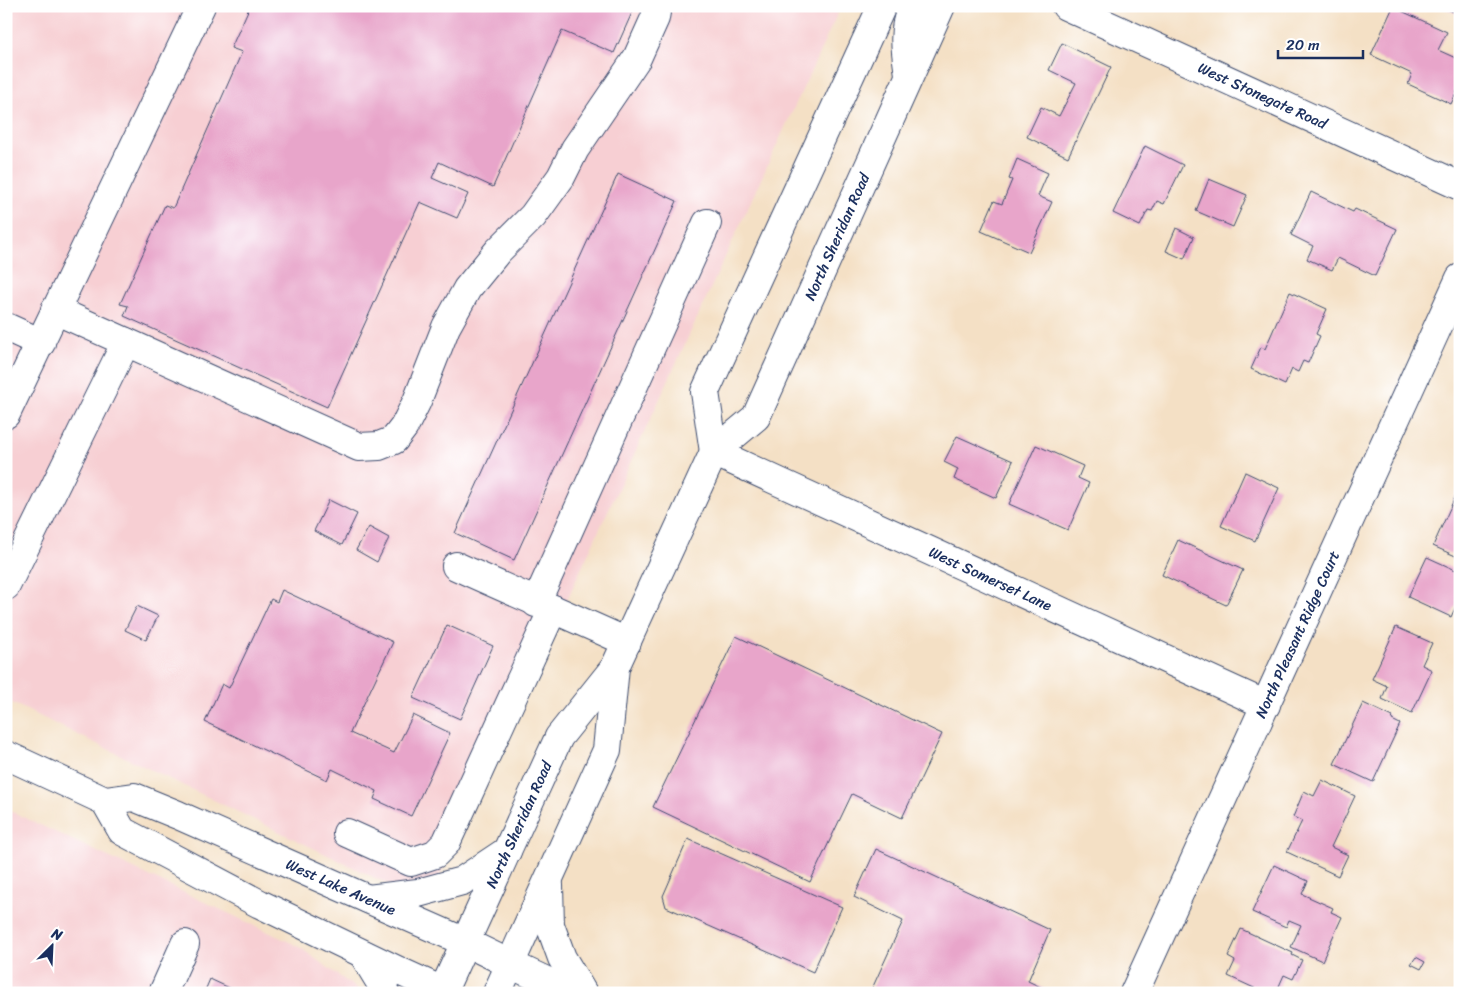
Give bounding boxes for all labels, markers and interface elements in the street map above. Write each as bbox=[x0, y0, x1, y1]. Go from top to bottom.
scale bar bbox=[1278, 28, 1364, 60]
text: 20 m bbox=[1286, 32, 1320, 58]
street label: West Stonegate Road bbox=[1193, 55, 1332, 137]
street label: North Sheridan Road bbox=[797, 168, 878, 305]
street label: West Somerset Lane bbox=[924, 539, 1056, 618]
street label: North Pleasant Ridge Court bbox=[1248, 546, 1347, 723]
street label: North Sheridan Road bbox=[479, 756, 560, 893]
street label: West Lake Avenue bbox=[282, 851, 400, 923]
text: N bbox=[47, 921, 67, 948]
north arrow bbox=[28, 922, 78, 972]

